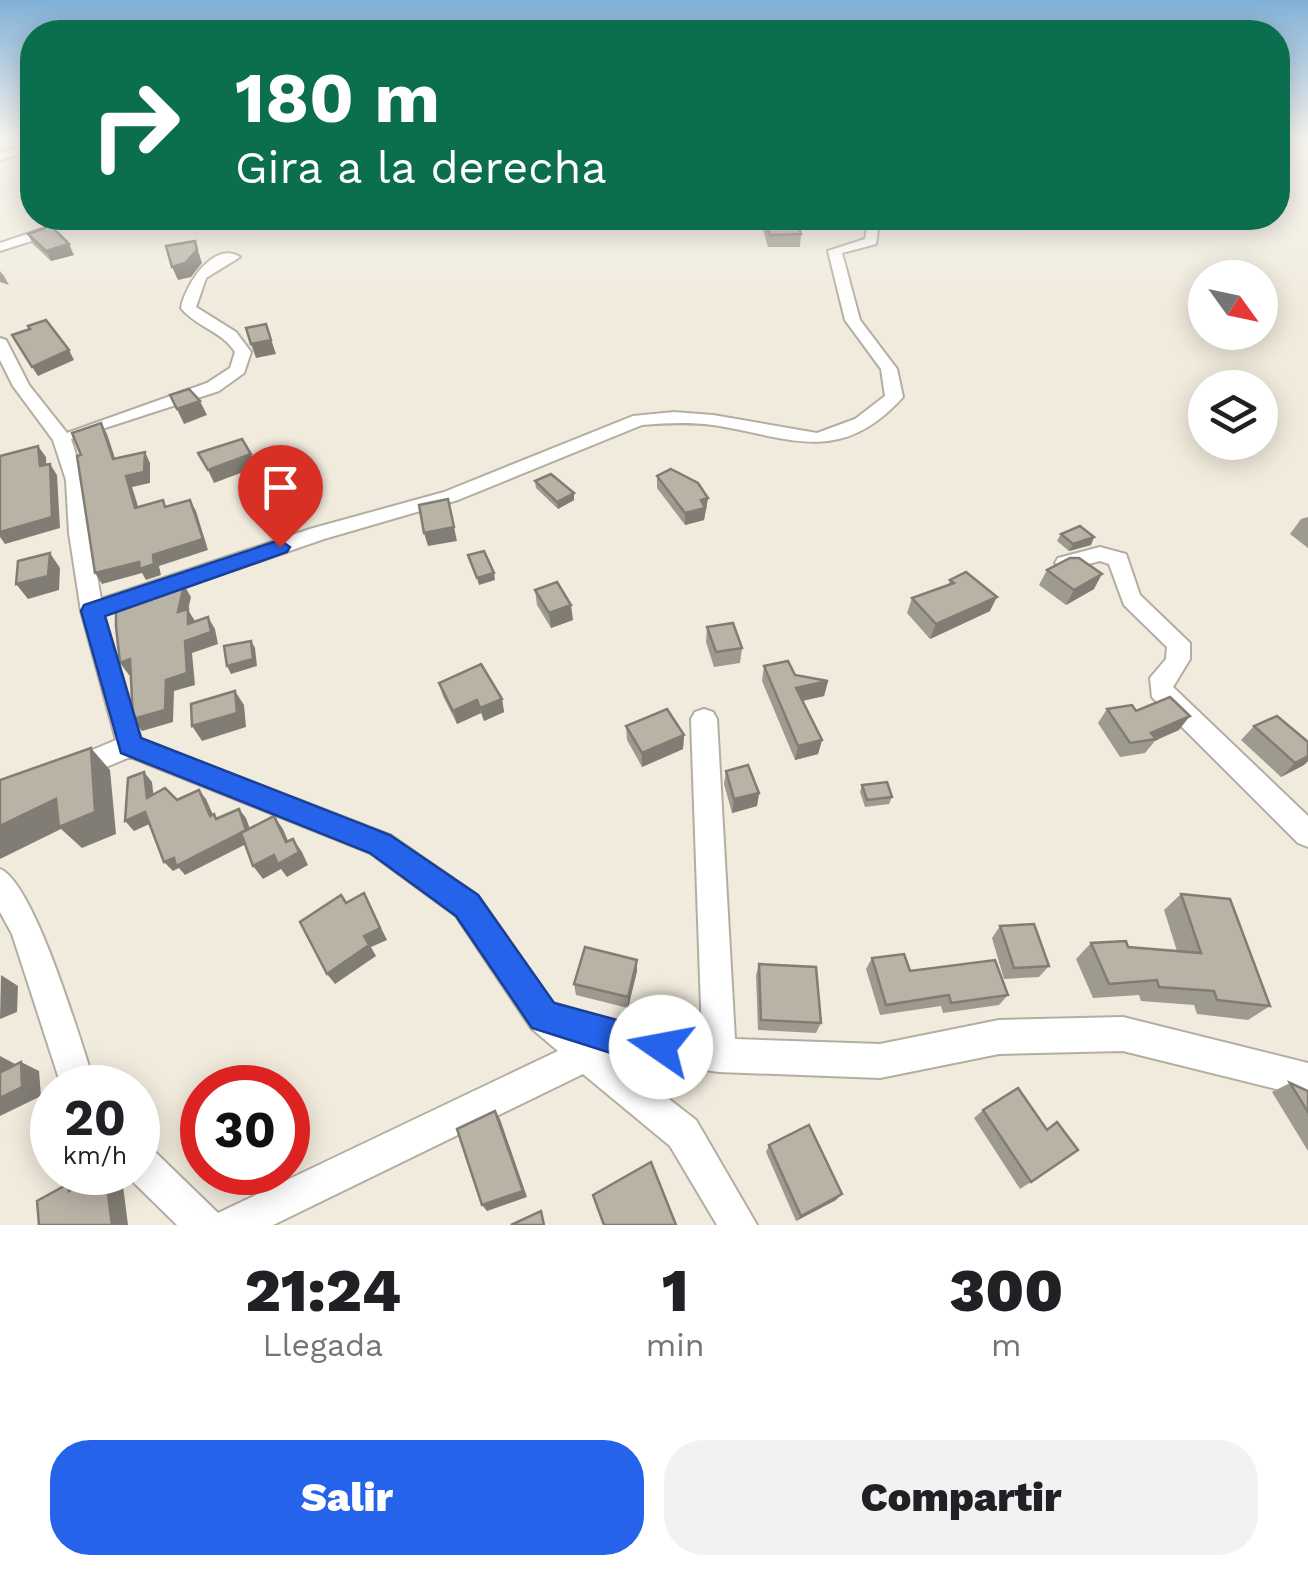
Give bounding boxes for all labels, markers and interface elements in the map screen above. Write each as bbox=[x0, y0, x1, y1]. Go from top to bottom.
text: 180 m bbox=[235, 57, 440, 139]
icon: right bbox=[70, 60, 200, 190]
text: Gira a la derecha bbox=[235, 141, 607, 194]
north arrow bbox=[1188, 260, 1278, 350]
map controls bbox=[1188, 260, 1278, 460]
button: layers bbox=[1188, 370, 1278, 460]
pin bbox=[238, 445, 323, 548]
icon: arrive bbox=[253, 460, 308, 515]
position arrow bbox=[609, 995, 713, 1099]
speed limit sign: 30 bbox=[180, 1065, 310, 1195]
text: 20 bbox=[64, 1088, 126, 1147]
text: km/h bbox=[63, 1141, 127, 1170]
text: 21:24 bbox=[245, 1255, 401, 1326]
text: 1 bbox=[662, 1255, 689, 1326]
text: 300 bbox=[949, 1255, 1063, 1326]
text: Llegada bbox=[263, 1326, 383, 1364]
text: min bbox=[646, 1326, 705, 1364]
text: m bbox=[991, 1326, 1022, 1364]
button: Salir bbox=[50, 1440, 644, 1555]
button: Compartir bbox=[664, 1440, 1258, 1555]

